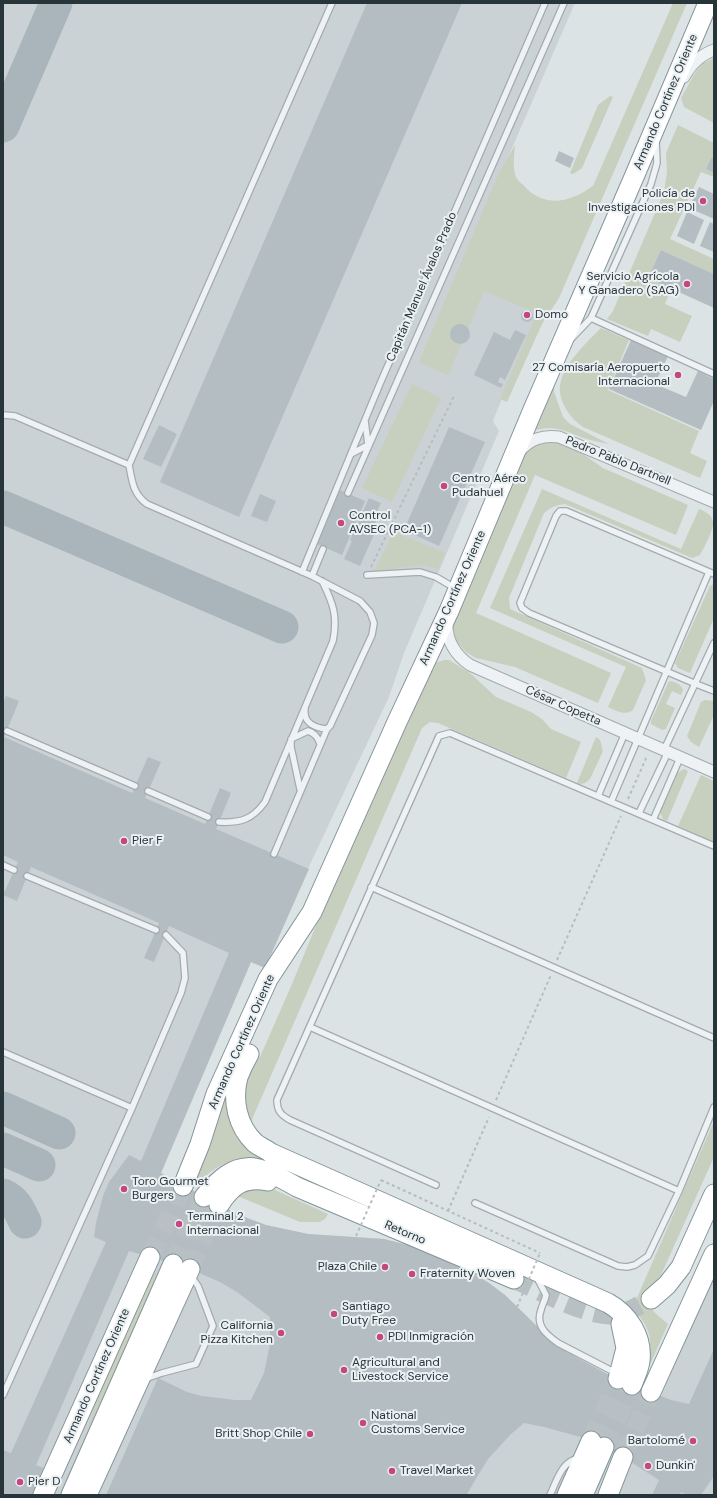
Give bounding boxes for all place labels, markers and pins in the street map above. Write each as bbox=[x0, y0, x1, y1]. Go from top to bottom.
place label: Policía de Investigaciones PDI bbox=[588, 187, 695, 215]
marker: Policía de Investigaciones PDI bbox=[698, 196, 708, 206]
place label: Servicio Agrícola Y Ganadero (SAG) bbox=[578, 270, 679, 298]
marker: Servicio Agrícola Y Ganadero (SAG) bbox=[682, 279, 692, 289]
place label: Domo bbox=[535, 308, 568, 322]
marker: Domo bbox=[522, 310, 532, 320]
place label: 27 Comisaría Aeropuerto Internacional bbox=[532, 361, 670, 389]
marker: 27 Comisaría Aeropuerto Internacional bbox=[673, 370, 683, 380]
place label: Centro Aéreo Pudahuel bbox=[452, 472, 526, 500]
marker: Centro Aéreo Pudahuel bbox=[439, 481, 449, 491]
place label: Control AVSEC (PCA-1) bbox=[349, 509, 431, 537]
marker: Control AVSEC (PCA-1) bbox=[336, 518, 346, 528]
place label: Pier F bbox=[132, 834, 163, 848]
marker: Pier F bbox=[119, 836, 129, 846]
place label: Toro Gourmet Burgers bbox=[132, 1175, 209, 1203]
marker: Toro Gourmet Burgers bbox=[119, 1184, 129, 1194]
place label: Terminal 2 Internacional bbox=[187, 1210, 259, 1238]
marker: Terminal 2 Internacional bbox=[174, 1219, 184, 1229]
place label: Plaza Chile bbox=[318, 1260, 377, 1274]
marker: Plaza Chile bbox=[380, 1262, 390, 1272]
place label: Fraternity Woven bbox=[420, 1267, 515, 1281]
marker: Fraternity Woven bbox=[407, 1269, 417, 1279]
place label: Santiago Duty Free bbox=[342, 1300, 396, 1328]
marker: Santiago Duty Free bbox=[329, 1309, 339, 1319]
place label: California Pizza Kitchen bbox=[201, 1319, 273, 1347]
marker: California Pizza Kitchen bbox=[276, 1328, 286, 1338]
place label: PDI Inmigración bbox=[388, 1330, 474, 1344]
marker: PDI Inmigración bbox=[375, 1332, 385, 1342]
place label: Agricultural and Livestock Service bbox=[352, 1356, 449, 1384]
marker: Agricultural and Livestock Service bbox=[339, 1365, 349, 1375]
place label: National Customs Service bbox=[371, 1409, 465, 1437]
marker: National Customs Service bbox=[358, 1418, 368, 1428]
place label: Britt Shop Chile bbox=[215, 1427, 302, 1441]
marker: Britt Shop Chile bbox=[305, 1429, 315, 1439]
place label: Bartolomé bbox=[628, 1434, 685, 1448]
marker: Bartolomé bbox=[688, 1436, 698, 1446]
place label: Dunkin' bbox=[656, 1459, 695, 1473]
marker: Dunkin' bbox=[643, 1461, 653, 1471]
place label: Travel Market bbox=[400, 1464, 473, 1478]
marker: Travel Market bbox=[387, 1466, 397, 1476]
place label: Pier D bbox=[28, 1475, 61, 1489]
marker: Pier D bbox=[15, 1477, 25, 1487]

